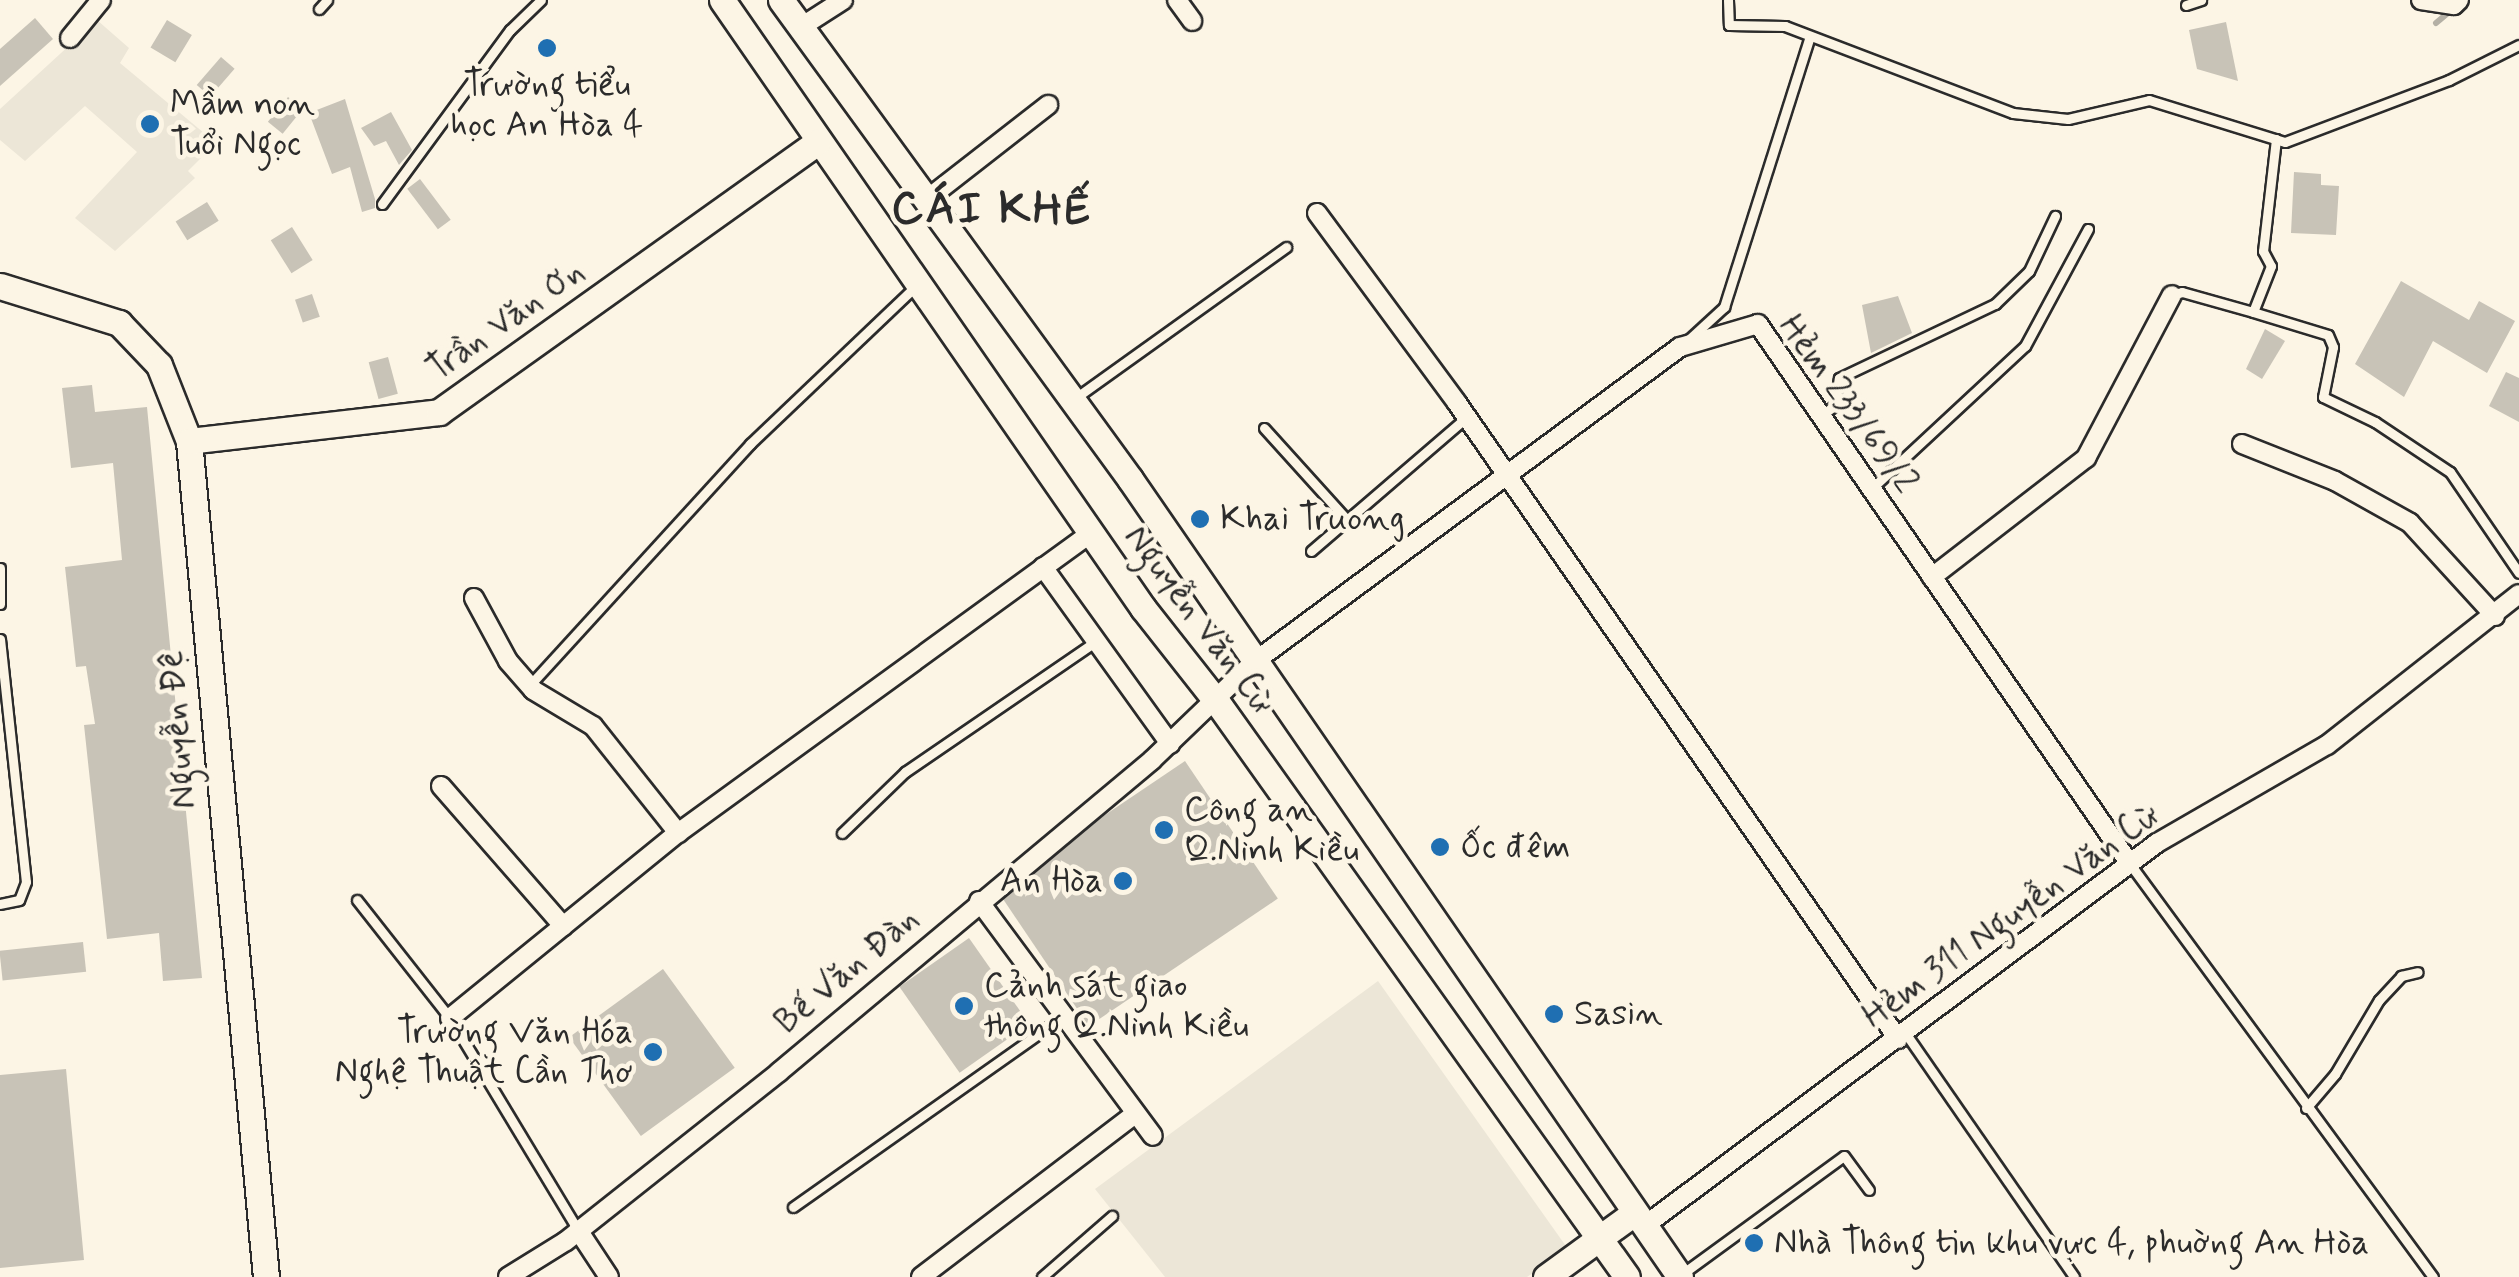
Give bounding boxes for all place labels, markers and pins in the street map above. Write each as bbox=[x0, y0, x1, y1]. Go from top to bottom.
marker: Trường tiểu học An Hòa 4 bbox=[536, 37, 558, 59]
place label: Trường tiểu học An Hòa 4 bbox=[452, 64, 642, 146]
place label: Mầm non Tuổi Ngọc bbox=[170, 83, 306, 165]
marker: Mầm non Tuổi Ngọc bbox=[139, 113, 161, 135]
place label: Khai Truong bbox=[1220, 498, 1401, 540]
marker: Khai Truong bbox=[1189, 508, 1211, 530]
place label: Công an Q.Ninh Kiều bbox=[1184, 789, 1359, 871]
marker: Công an Q.Ninh Kiều bbox=[1153, 819, 1175, 841]
place label: Ốc đêm bbox=[1460, 826, 1570, 868]
marker: Ốc đêm bbox=[1429, 836, 1451, 858]
place label: An Hòa bbox=[997, 860, 1103, 902]
marker: An Hòa bbox=[1112, 870, 1134, 892]
place label: Cảnh sát giao thông Q.Ninh Kiều bbox=[984, 965, 1247, 1047]
place label: Sasin bbox=[1574, 993, 1663, 1035]
marker: Cảnh sát giao thông Q.Ninh Kiều bbox=[953, 995, 975, 1017]
marker: Sasin bbox=[1543, 1003, 1565, 1025]
place label: Trường Văn Hóa Nghệ Thuật Cần Thơ bbox=[332, 1011, 633, 1093]
marker: Trường Văn Hóa Nghệ Thuật Cần Thơ bbox=[642, 1041, 664, 1063]
place label: Nhà Thông tin khu vực 4, phuờng An Hòa bbox=[1774, 1222, 2359, 1264]
marker: Nhà Thông tin khu vực 4, phuờng An Hòa bbox=[1743, 1232, 1765, 1254]

